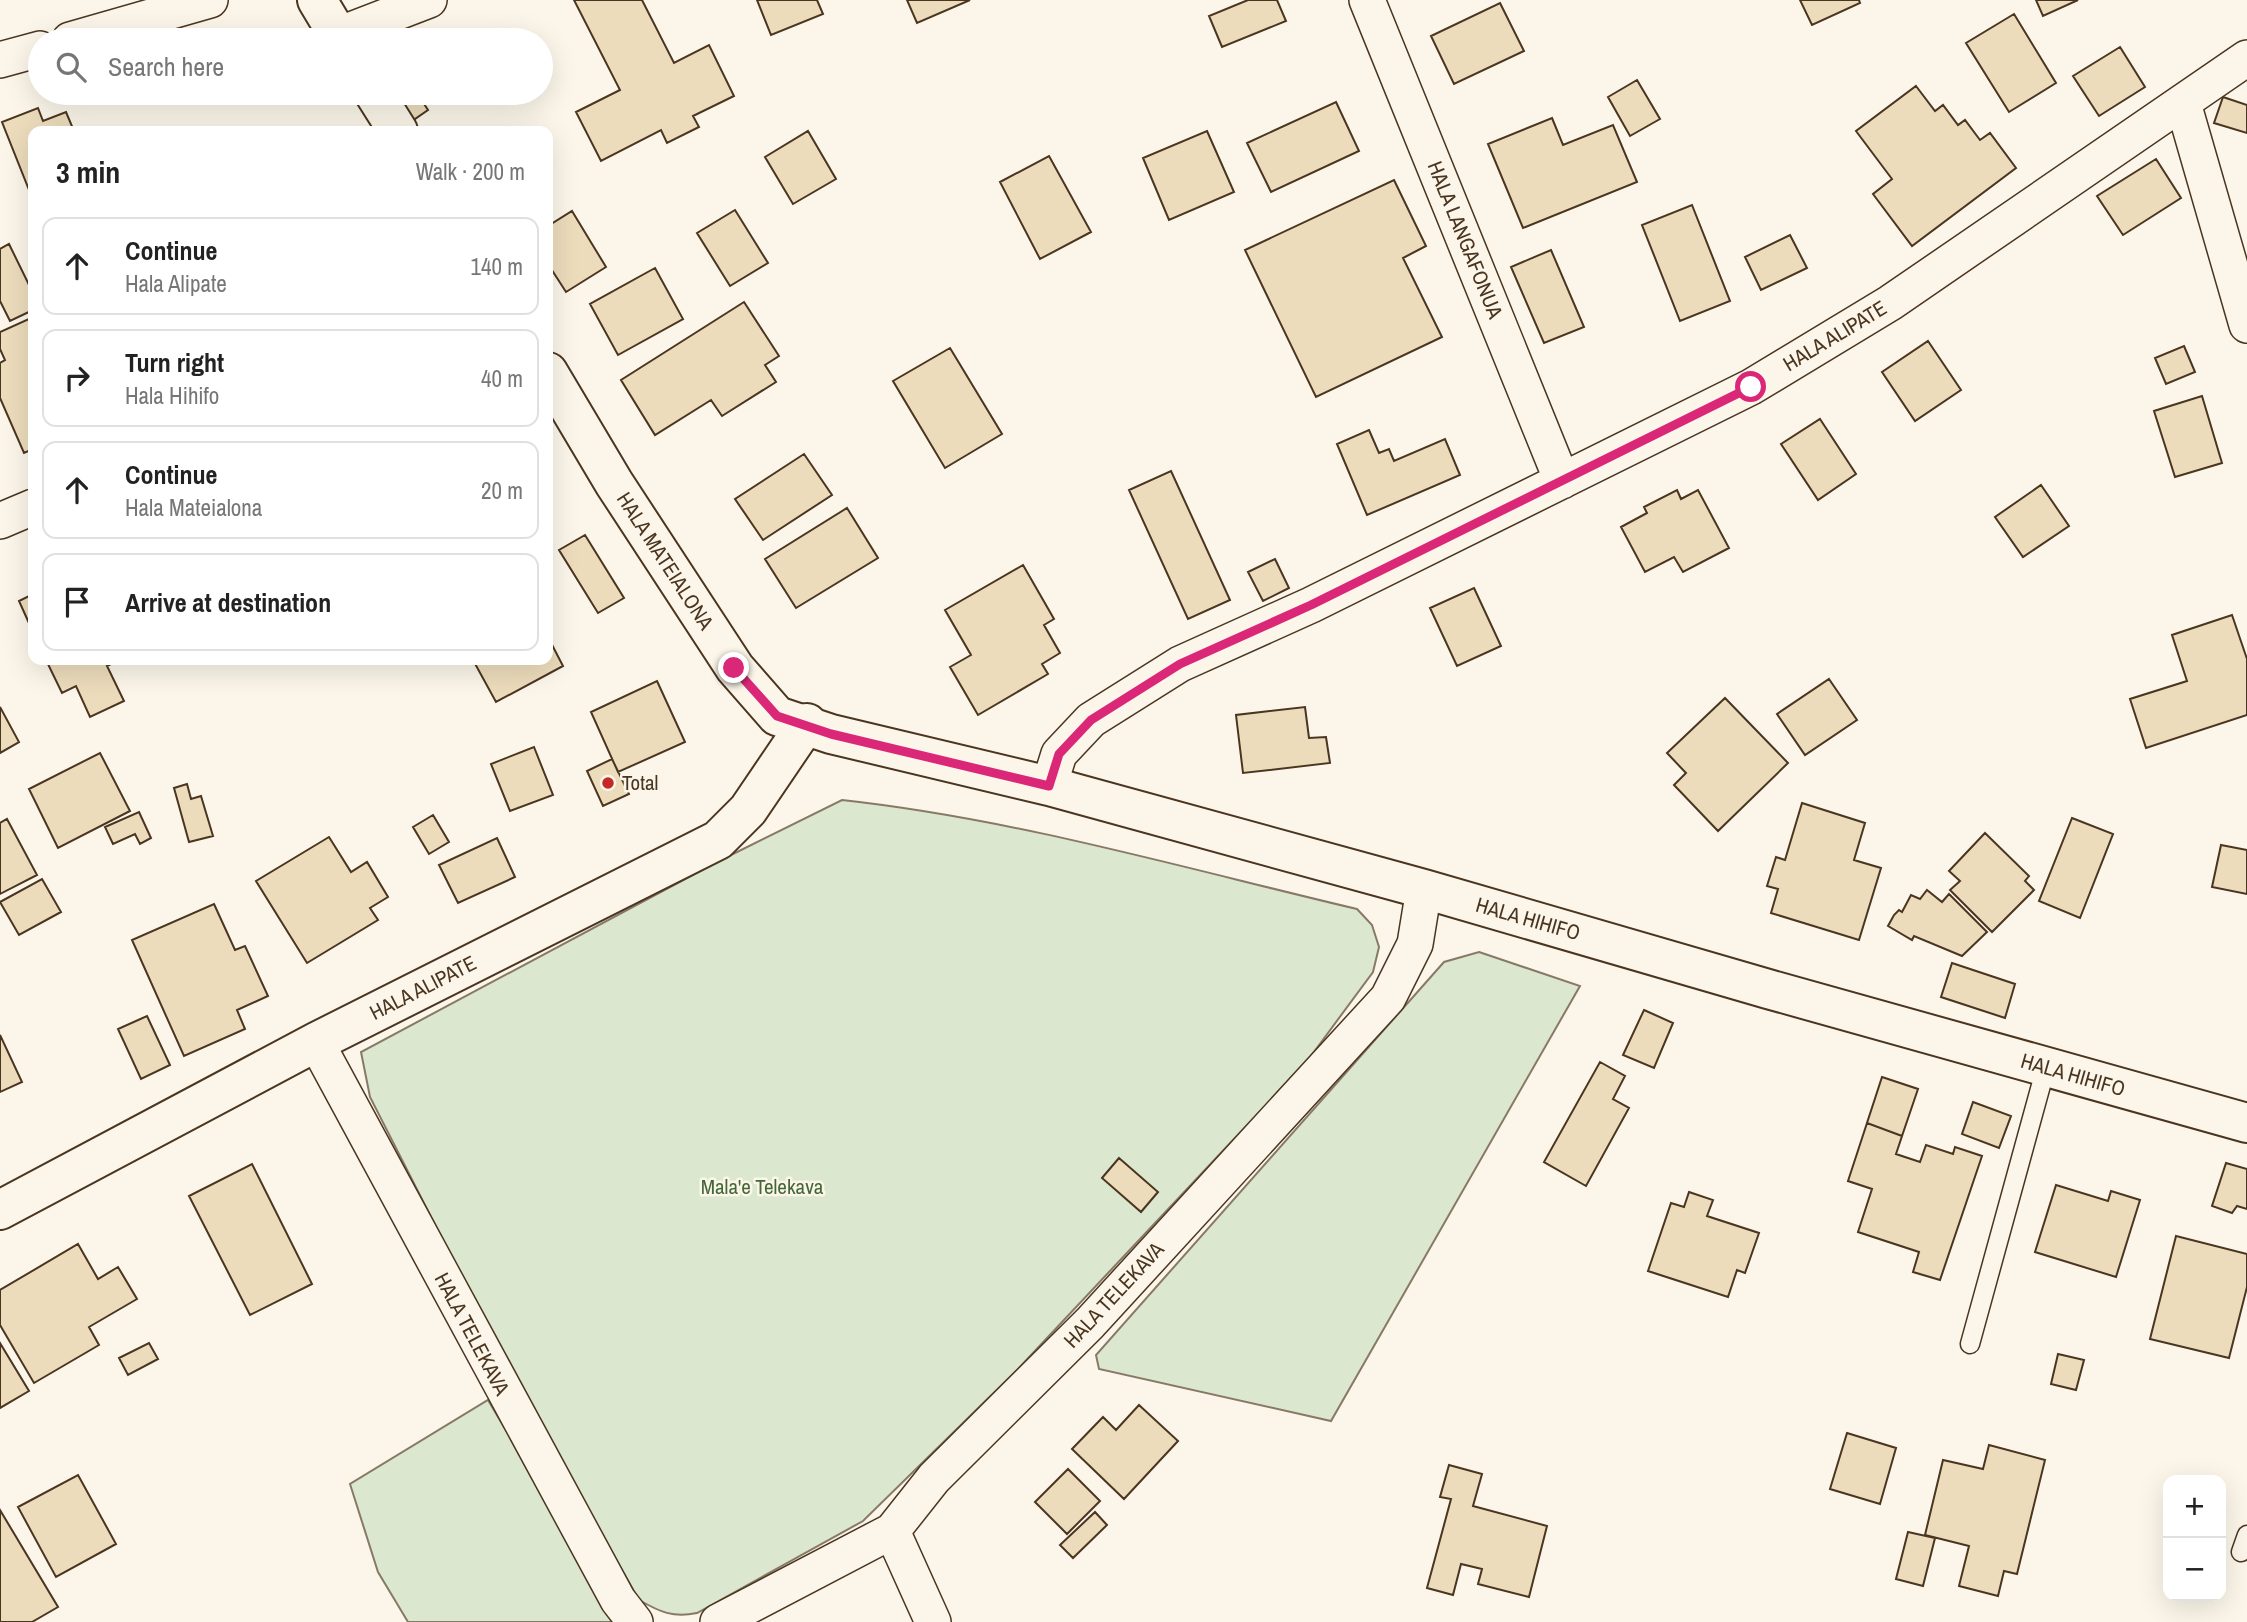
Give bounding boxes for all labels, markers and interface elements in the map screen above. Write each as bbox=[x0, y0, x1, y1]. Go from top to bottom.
search box bbox=[28, 28, 553, 105]
icon: search bbox=[52, 48, 90, 86]
text: Search here bbox=[108, 49, 224, 84]
text: 3 min bbox=[56, 152, 120, 192]
text: Walk · 200 m bbox=[416, 156, 525, 187]
street label: HALA LANGAFONUA bbox=[1421, 157, 1510, 323]
text: Continue bbox=[125, 233, 217, 268]
icon: ahead bbox=[58, 247, 96, 285]
text: 140 m bbox=[471, 251, 523, 282]
text: Hala Alipate bbox=[125, 268, 227, 299]
street label: HALA ALIPATE bbox=[1777, 293, 1892, 378]
text: Turn right bbox=[125, 345, 224, 380]
icon: right bbox=[58, 359, 96, 397]
text: 40 m bbox=[481, 363, 523, 394]
route start bbox=[1735, 371, 1766, 402]
text: Hala Hihifo bbox=[125, 380, 219, 411]
text: Continue bbox=[125, 457, 217, 492]
icon: ahead bbox=[58, 471, 96, 509]
text: 20 m bbox=[481, 475, 523, 506]
street label: HALA MATEIALONA bbox=[610, 486, 721, 636]
text: Hala Mateialona bbox=[125, 492, 262, 523]
icon: arrive bbox=[58, 583, 96, 621]
text: Arrive at destination bbox=[125, 585, 331, 620]
route end bbox=[718, 652, 749, 683]
place label: Total bbox=[622, 768, 658, 797]
marker: Total bbox=[600, 775, 616, 791]
street label: HALA HIHIFO bbox=[1473, 890, 1584, 947]
street label: HALA ALIPATE bbox=[364, 948, 481, 1027]
street label: HALA HIHIFO bbox=[2018, 1046, 2129, 1103]
park label: Mala'e Telekava bbox=[701, 1172, 824, 1201]
street label: HALA TELEKAVA bbox=[1057, 1235, 1171, 1354]
street label: HALA TELEKAVA bbox=[428, 1267, 517, 1401]
map controls bbox=[2163, 1475, 2226, 1601]
button: + bbox=[2163, 1475, 2226, 1538]
button: − bbox=[2163, 1538, 2226, 1601]

